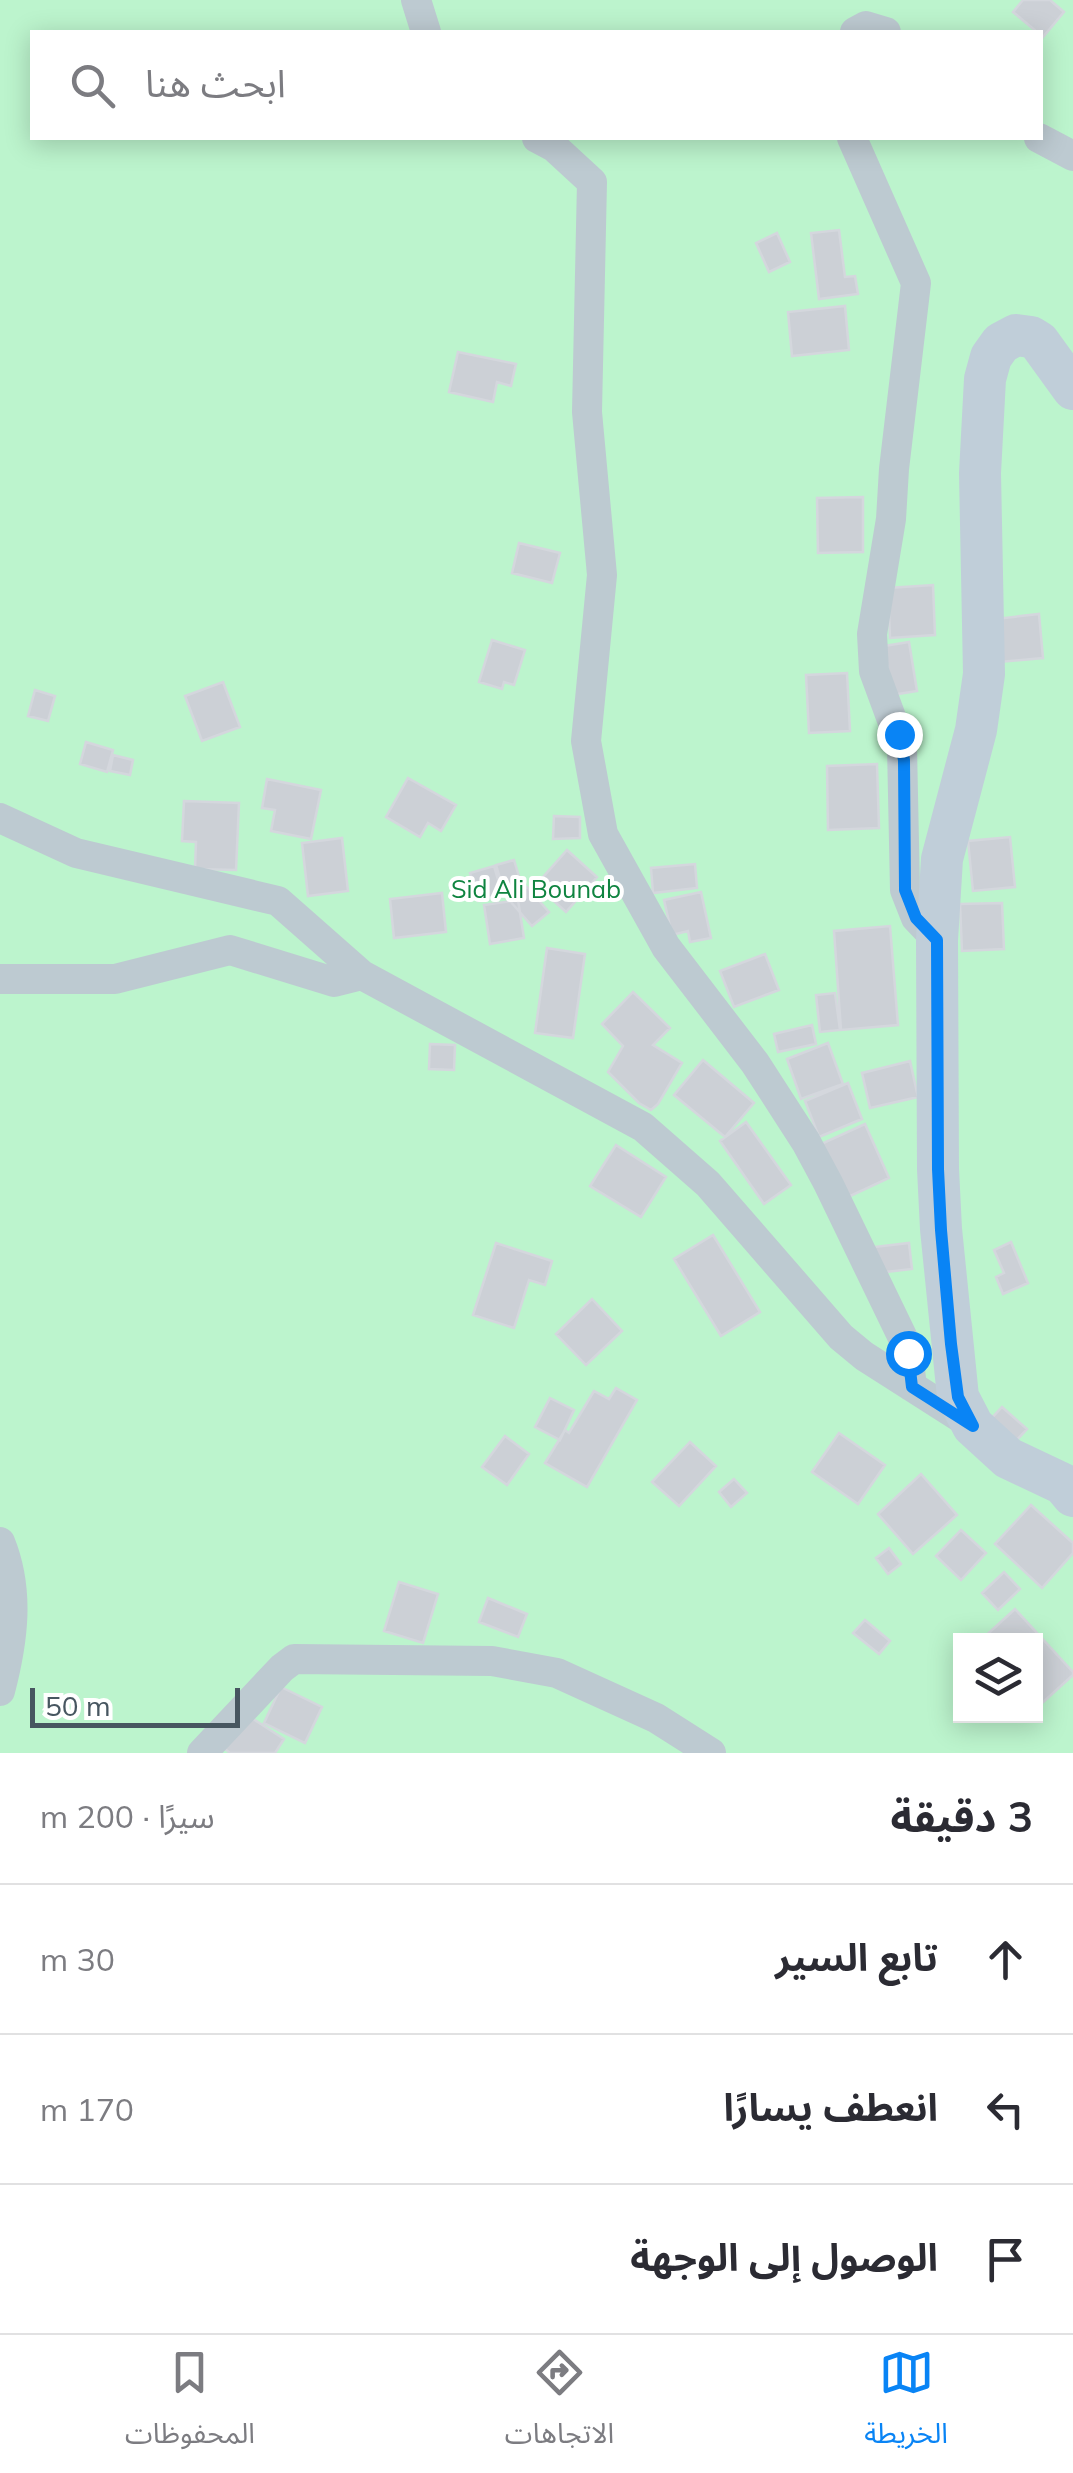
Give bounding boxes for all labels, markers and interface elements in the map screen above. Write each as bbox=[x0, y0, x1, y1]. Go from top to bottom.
search box bbox=[30, 30, 1043, 140]
icon: search bbox=[65, 58, 120, 113]
text: ابحث هنا bbox=[145, 59, 286, 107]
route end bbox=[877, 712, 923, 758]
park label: Sid Ali Bounab bbox=[451, 873, 621, 904]
route start bbox=[886, 1331, 932, 1377]
map controls bbox=[953, 1633, 1043, 1723]
button: layers bbox=[953, 1633, 1043, 1723]
scale bar bbox=[30, 1683, 240, 1728]
text: 50 m bbox=[45, 1688, 111, 1723]
text: 3 دقيقة bbox=[891, 1790, 1033, 1843]
text: سيرًا · 200 m bbox=[40, 1796, 215, 1836]
icon: ahead bbox=[978, 1932, 1033, 1987]
text: تابع السير bbox=[775, 1933, 938, 1981]
text: 30 m bbox=[40, 1939, 115, 1979]
icon: left bbox=[978, 2082, 1033, 2137]
text: انعطف يسارًا bbox=[723, 2083, 938, 2131]
text: 170 m bbox=[40, 2089, 134, 2129]
icon: arrive bbox=[978, 2232, 1033, 2287]
text: الوصول إلى الوجهة bbox=[630, 2233, 938, 2281]
tab: المحفوظات bbox=[125, 2345, 255, 2464]
tab: الاتجاهات bbox=[505, 2345, 614, 2464]
tab: الخريطة bbox=[864, 2345, 948, 2464]

